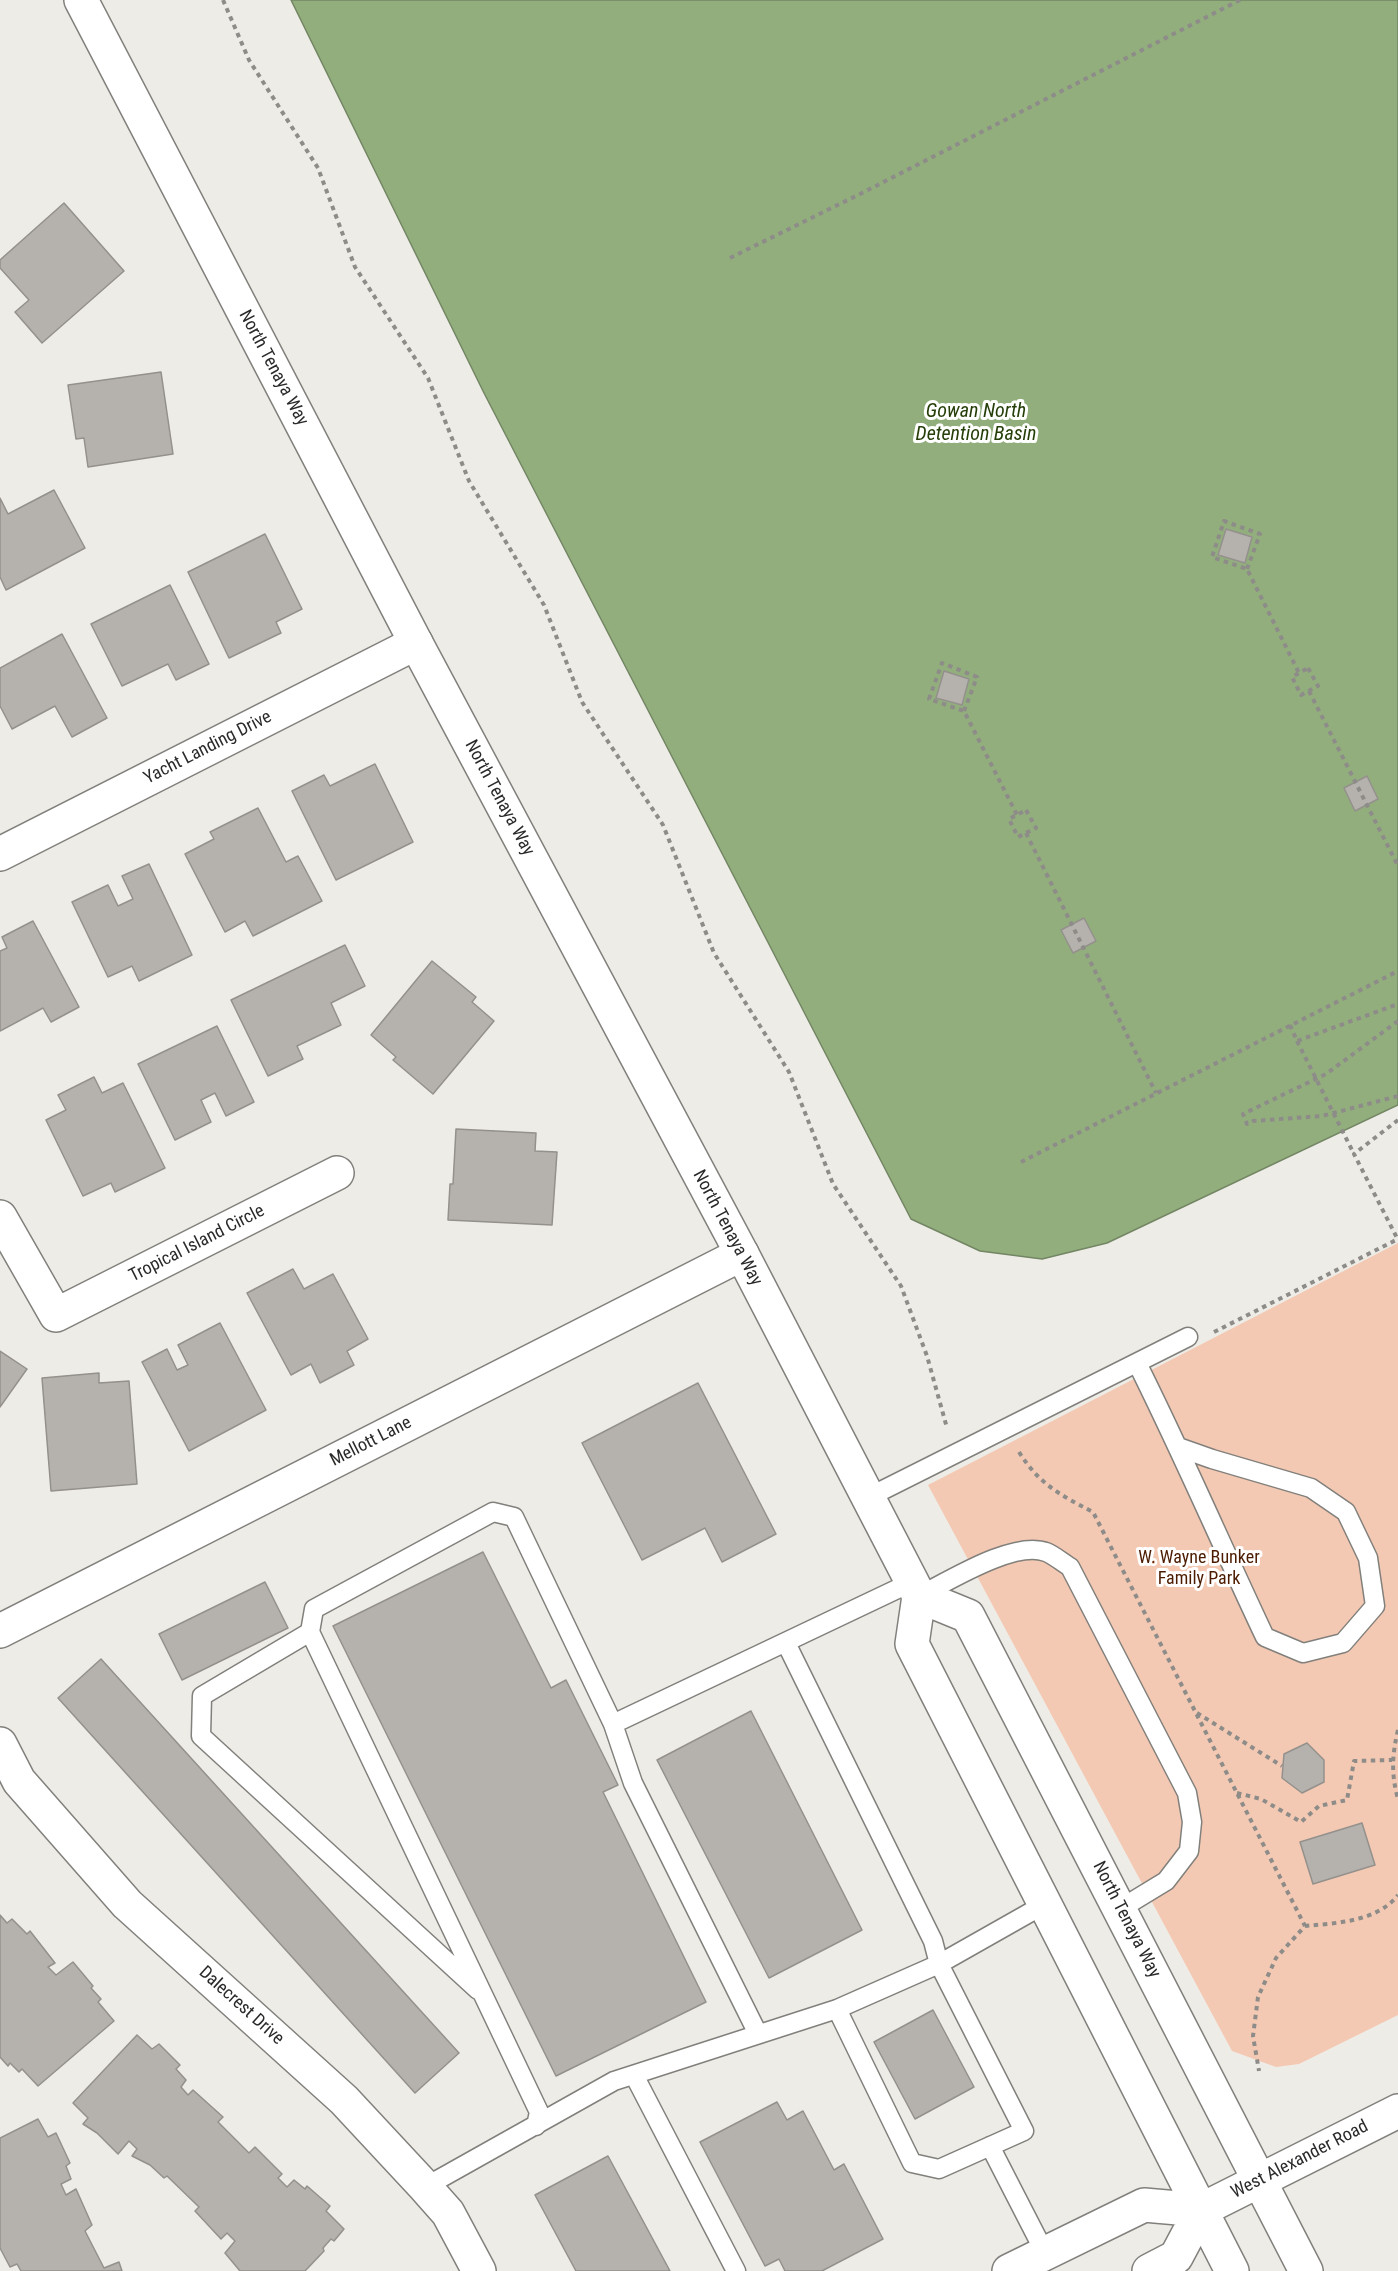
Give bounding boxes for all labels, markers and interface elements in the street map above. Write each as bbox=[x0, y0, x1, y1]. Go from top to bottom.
street label: North Tenaya Way bbox=[233, 306, 313, 430]
water label: Gowan North Detention Basin bbox=[916, 400, 1036, 447]
street label: Yacht Landing Drive bbox=[141, 706, 275, 790]
street label: North Tenaya Way bbox=[459, 736, 539, 860]
street label: North Tenaya Way bbox=[687, 1166, 767, 1290]
street label: Tropical Island Circle bbox=[126, 1201, 268, 1287]
street label: Mellott Lane bbox=[327, 1412, 415, 1472]
park label: W. Wayne Bunker Family Park bbox=[1138, 1547, 1260, 1590]
street label: North Tenaya Way bbox=[1087, 1858, 1165, 1982]
street label: Dalecrest Drive bbox=[194, 1962, 288, 2050]
street label: West Alexander Road bbox=[1228, 2116, 1372, 2204]

